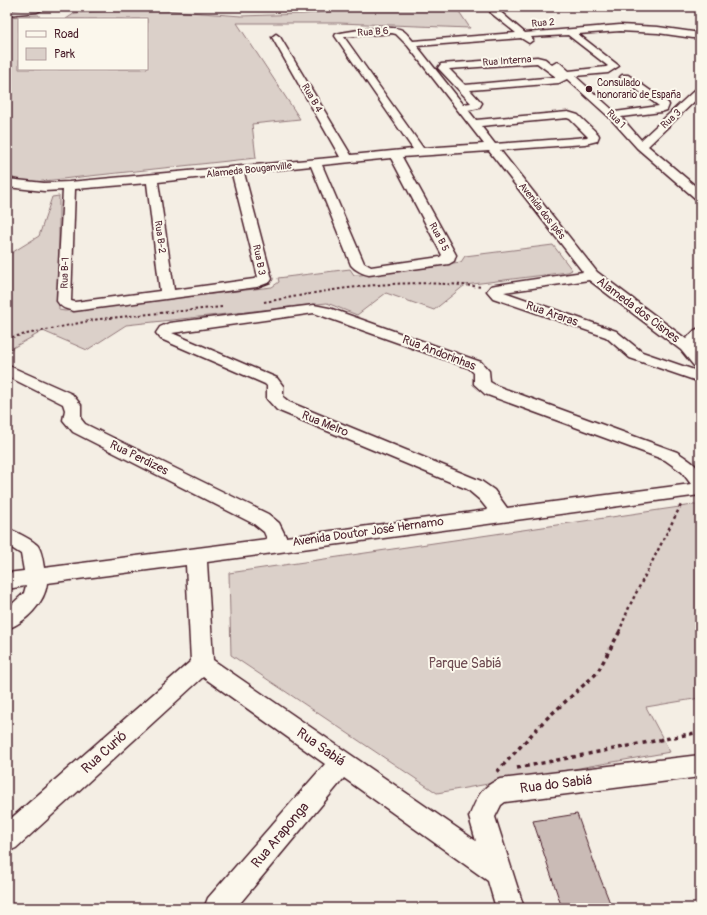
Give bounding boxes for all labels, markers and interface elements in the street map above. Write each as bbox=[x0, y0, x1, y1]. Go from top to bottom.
street label: Rua 2 bbox=[531, 16, 555, 30]
legend bbox=[18, 18, 148, 70]
street label: Rua B 6 bbox=[357, 25, 389, 39]
text: Road bbox=[54, 27, 79, 42]
text: Park bbox=[54, 47, 75, 62]
street label: Rua Interna bbox=[482, 53, 532, 69]
place label: Consulado honorario de España bbox=[597, 77, 681, 101]
street label: Rua B 4 bbox=[299, 81, 325, 115]
marker: Consulado honorario de España bbox=[584, 84, 594, 94]
street label: Rua 3 bbox=[658, 106, 684, 131]
street label: Rua 1 bbox=[604, 107, 628, 131]
street label: Alameda Bouganville bbox=[206, 160, 293, 180]
street label: Avenida dos Ipês bbox=[516, 180, 568, 242]
street label: Rua B-2 bbox=[152, 220, 168, 255]
street label: Rua B 5 bbox=[426, 221, 452, 253]
street label: Rua B 3 bbox=[250, 244, 268, 277]
street label: Rua B-1 bbox=[58, 257, 72, 289]
street label: Alameda dos Cisnes bbox=[594, 274, 683, 346]
street label: Rua Araras bbox=[524, 298, 581, 330]
street label: Rua Andorinhas bbox=[400, 332, 478, 374]
street label: Rua Melro bbox=[299, 408, 351, 440]
street label: Rua Perdizes bbox=[107, 437, 171, 479]
street label: Avenida Doutor José Hernamo bbox=[291, 514, 445, 550]
park label: Parque Sabiá bbox=[429, 655, 501, 672]
street label: Rua Sabiá bbox=[293, 724, 349, 770]
street label: Rua Curió bbox=[78, 727, 131, 777]
street label: Rua do Sabiá bbox=[519, 771, 593, 797]
street label: Rua Araponga bbox=[248, 799, 312, 871]

